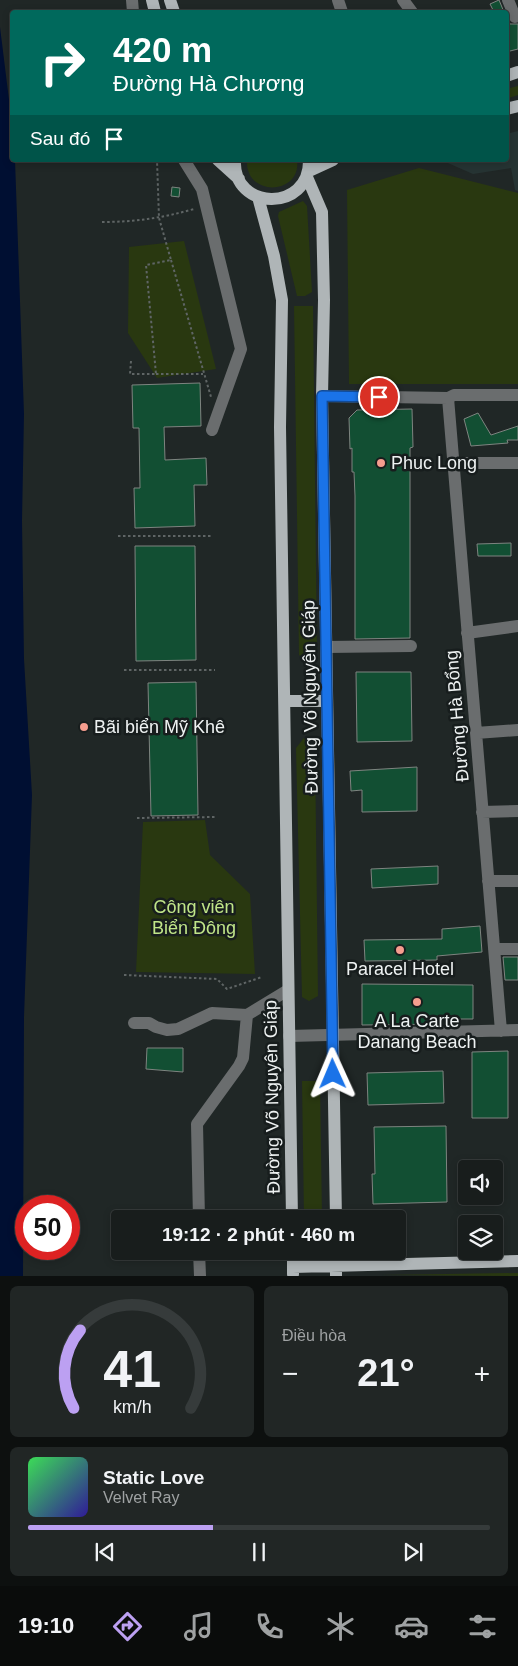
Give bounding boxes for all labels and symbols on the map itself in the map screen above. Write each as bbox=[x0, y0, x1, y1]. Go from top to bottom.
pin bbox=[358, 376, 400, 418]
place label: Phuc Long bbox=[391, 453, 477, 473]
marker: Phuc Long bbox=[375, 457, 387, 469]
street label: Đường Võ Nguyên Giáp bbox=[298, 600, 322, 794]
street label: Đường Hà Bổng bbox=[441, 649, 473, 783]
place label: Bãi biển Mỹ Khê bbox=[94, 717, 225, 737]
marker: Bãi biển Mỹ Khê bbox=[78, 721, 90, 733]
park label: Công viên Biển Đông bbox=[152, 897, 236, 938]
marker: Paracel Hotel bbox=[394, 944, 406, 956]
place label: Paracel Hotel bbox=[346, 959, 454, 979]
marker: A La Carte Danang Beach bbox=[411, 996, 423, 1008]
street label: Đường Võ Nguyên Giáp bbox=[260, 1000, 284, 1194]
place label: A La Carte Danang Beach bbox=[357, 1011, 477, 1052]
position arrow bbox=[306, 1047, 358, 1099]
speed limit sign: 50 bbox=[15, 1195, 80, 1260]

